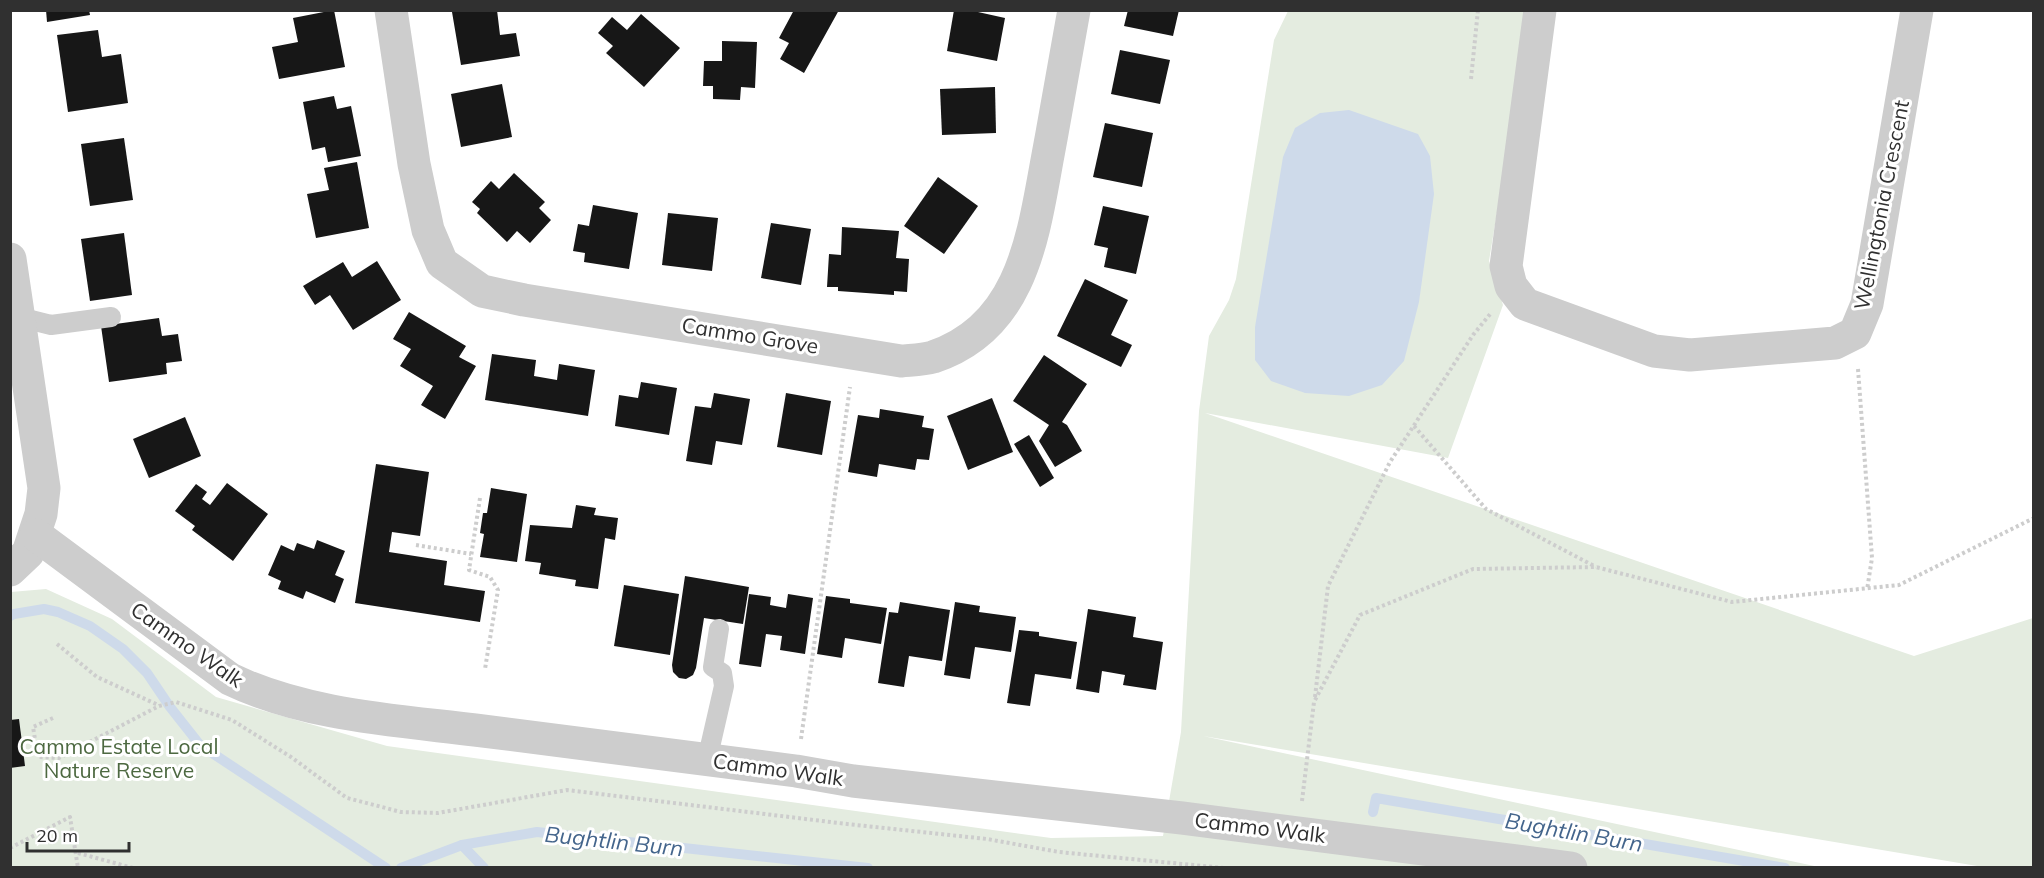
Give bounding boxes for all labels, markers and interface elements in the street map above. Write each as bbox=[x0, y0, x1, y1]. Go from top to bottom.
street label: Wellingtonia Crescent bbox=[1848, 98, 1914, 312]
street label: Cammo Grove bbox=[680, 311, 820, 359]
street label: Cammo Walk bbox=[126, 596, 249, 693]
park label: Cammo Estate Local Nature Reserve bbox=[20, 733, 218, 783]
street label: Cammo Walk bbox=[711, 747, 845, 791]
street label: Cammo Walk bbox=[1193, 806, 1327, 848]
water label: Bughtlin Burn bbox=[1503, 806, 1645, 858]
scale bar bbox=[27, 815, 129, 853]
water label: Bughtlin Burn bbox=[543, 820, 685, 862]
text: 20 m bbox=[36, 824, 78, 847]

